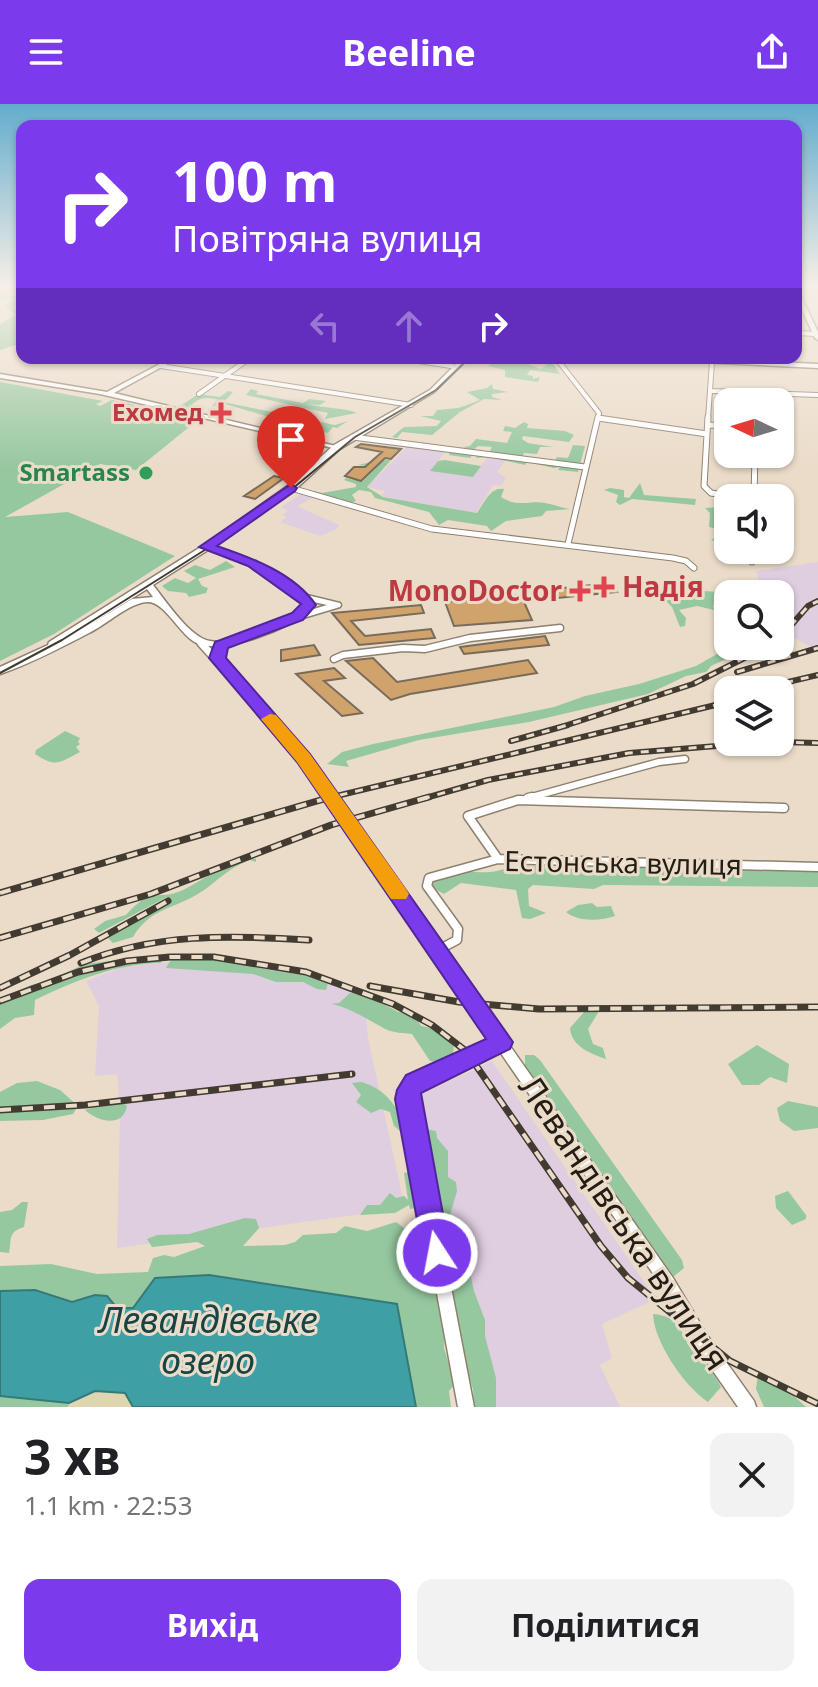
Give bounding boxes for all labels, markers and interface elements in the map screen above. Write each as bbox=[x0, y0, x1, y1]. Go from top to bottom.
text: Beeline bbox=[342, 28, 476, 77]
icon: menu bbox=[24, 30, 68, 74]
icon: share bbox=[750, 30, 794, 74]
text: 100 m bbox=[172, 142, 337, 218]
icon: right bbox=[40, 152, 144, 256]
text: Повітряна вулиця bbox=[172, 214, 483, 263]
icon: left bbox=[303, 304, 347, 348]
icon: ahead bbox=[387, 304, 431, 348]
icon: right bbox=[471, 304, 515, 348]
north arrow bbox=[714, 388, 794, 468]
map controls bbox=[714, 388, 794, 756]
place label: Ехомед bbox=[112, 395, 204, 428]
marker: Ехомед bbox=[210, 402, 232, 424]
pin bbox=[257, 406, 325, 488]
icon: arrive bbox=[269, 418, 313, 462]
place label: Smartass bbox=[19, 455, 130, 488]
marker: Smartass bbox=[137, 464, 155, 482]
button: sound bbox=[714, 484, 794, 564]
place label: Надія bbox=[622, 567, 704, 605]
place label: MonoDoctor bbox=[388, 571, 562, 609]
marker: Надія bbox=[593, 576, 615, 598]
marker: MonoDoctor bbox=[569, 580, 591, 602]
button: search bbox=[714, 580, 794, 660]
button: layers bbox=[714, 676, 794, 756]
street label: Естонська вулиця bbox=[504, 841, 742, 883]
street label: Левандівська вулиця bbox=[509, 1066, 741, 1379]
position arrow bbox=[395, 1211, 479, 1295]
water label: Левандівське озеро bbox=[96, 1295, 318, 1385]
text: 3 хв bbox=[24, 1424, 120, 1489]
button: close bbox=[710, 1433, 794, 1517]
text: 1.1 km · 22:53 bbox=[24, 1487, 193, 1523]
button: Вихід bbox=[24, 1579, 401, 1671]
button: Поділитися bbox=[417, 1579, 794, 1671]

